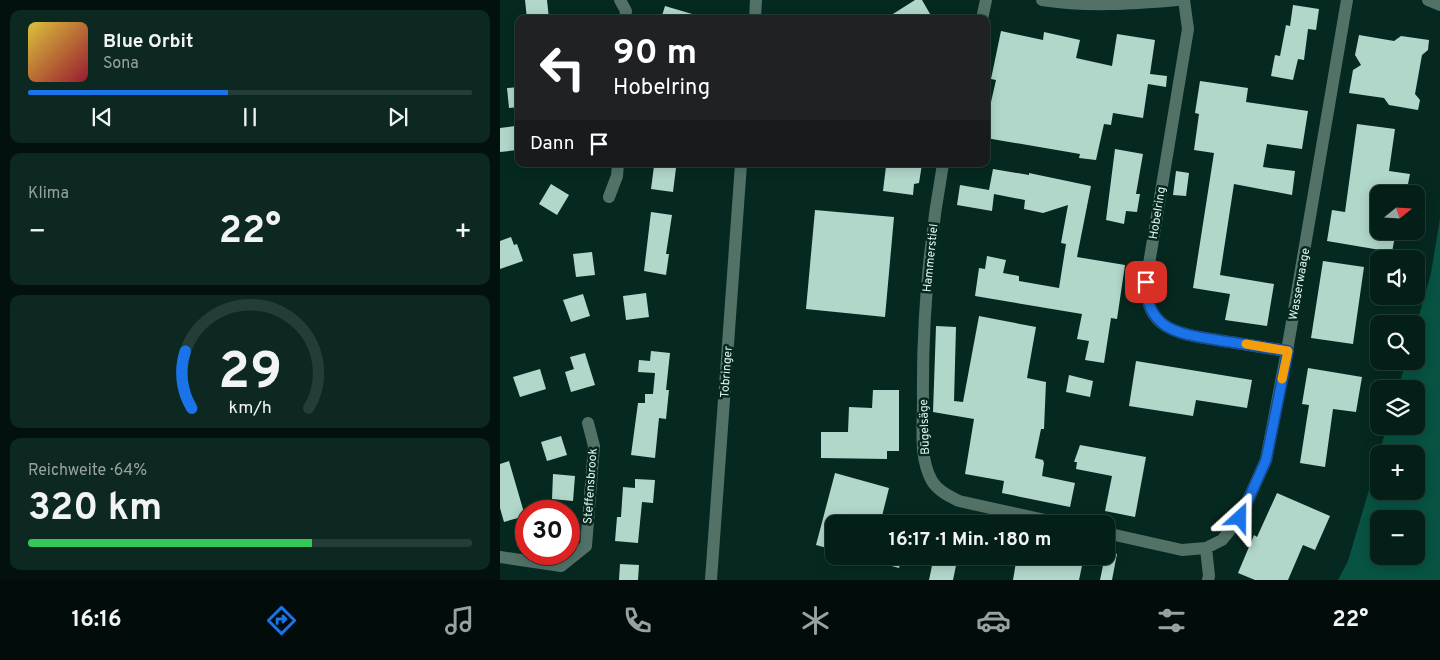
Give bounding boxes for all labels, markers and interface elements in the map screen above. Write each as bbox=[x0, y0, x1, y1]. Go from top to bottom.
text: Blue Orbit bbox=[103, 30, 193, 54]
text: 90 m bbox=[613, 32, 697, 76]
icon: left bbox=[530, 35, 595, 100]
text: Sona bbox=[103, 54, 139, 74]
text: Hobelring bbox=[613, 75, 710, 102]
icon: previous bbox=[88, 103, 116, 131]
icon: pause bbox=[236, 103, 264, 131]
icon: next bbox=[384, 103, 412, 131]
icon: arrive bbox=[585, 130, 613, 158]
text: Dann bbox=[530, 132, 575, 156]
text: Klima bbox=[28, 184, 69, 204]
north arrow bbox=[1370, 185, 1425, 240]
map controls bbox=[1370, 185, 1425, 565]
street label: Hobelring bbox=[1146, 186, 1170, 241]
text: 22° bbox=[219, 208, 281, 257]
text: − bbox=[28, 215, 46, 251]
text: + bbox=[454, 215, 472, 251]
street label: Hammerstiel bbox=[919, 223, 943, 293]
street label: Wasserwaage bbox=[1286, 247, 1314, 322]
button: sound bbox=[1370, 250, 1425, 305]
pin bbox=[1125, 261, 1167, 303]
icon: arrive bbox=[1132, 268, 1160, 296]
button: search bbox=[1370, 315, 1425, 370]
text: 29 bbox=[218, 341, 282, 407]
street label: Tobringer bbox=[717, 345, 737, 398]
button: layers bbox=[1370, 380, 1425, 435]
text: km/h bbox=[228, 397, 272, 420]
street label: Bügelsäge bbox=[916, 399, 934, 455]
button: + bbox=[1370, 445, 1425, 500]
street label: Steffensbrook bbox=[580, 448, 602, 525]
text: Reichweite · 64% bbox=[28, 461, 147, 481]
text: 320 km bbox=[28, 485, 162, 534]
position arrow bbox=[1213, 491, 1265, 543]
speed limit sign: 30 bbox=[515, 500, 580, 565]
button: − bbox=[1370, 510, 1425, 565]
text: 16:17 · 1 Min. · 180 m bbox=[889, 528, 1051, 552]
icon: directions bbox=[264, 603, 299, 638]
icon: music bbox=[442, 603, 477, 638]
icon: phone bbox=[620, 603, 655, 638]
icon: climate bbox=[798, 603, 833, 638]
icon: car bbox=[976, 603, 1011, 638]
icon: filters bbox=[1154, 603, 1189, 638]
text: 16:16 bbox=[71, 607, 121, 634]
text: 22° bbox=[1332, 607, 1368, 634]

